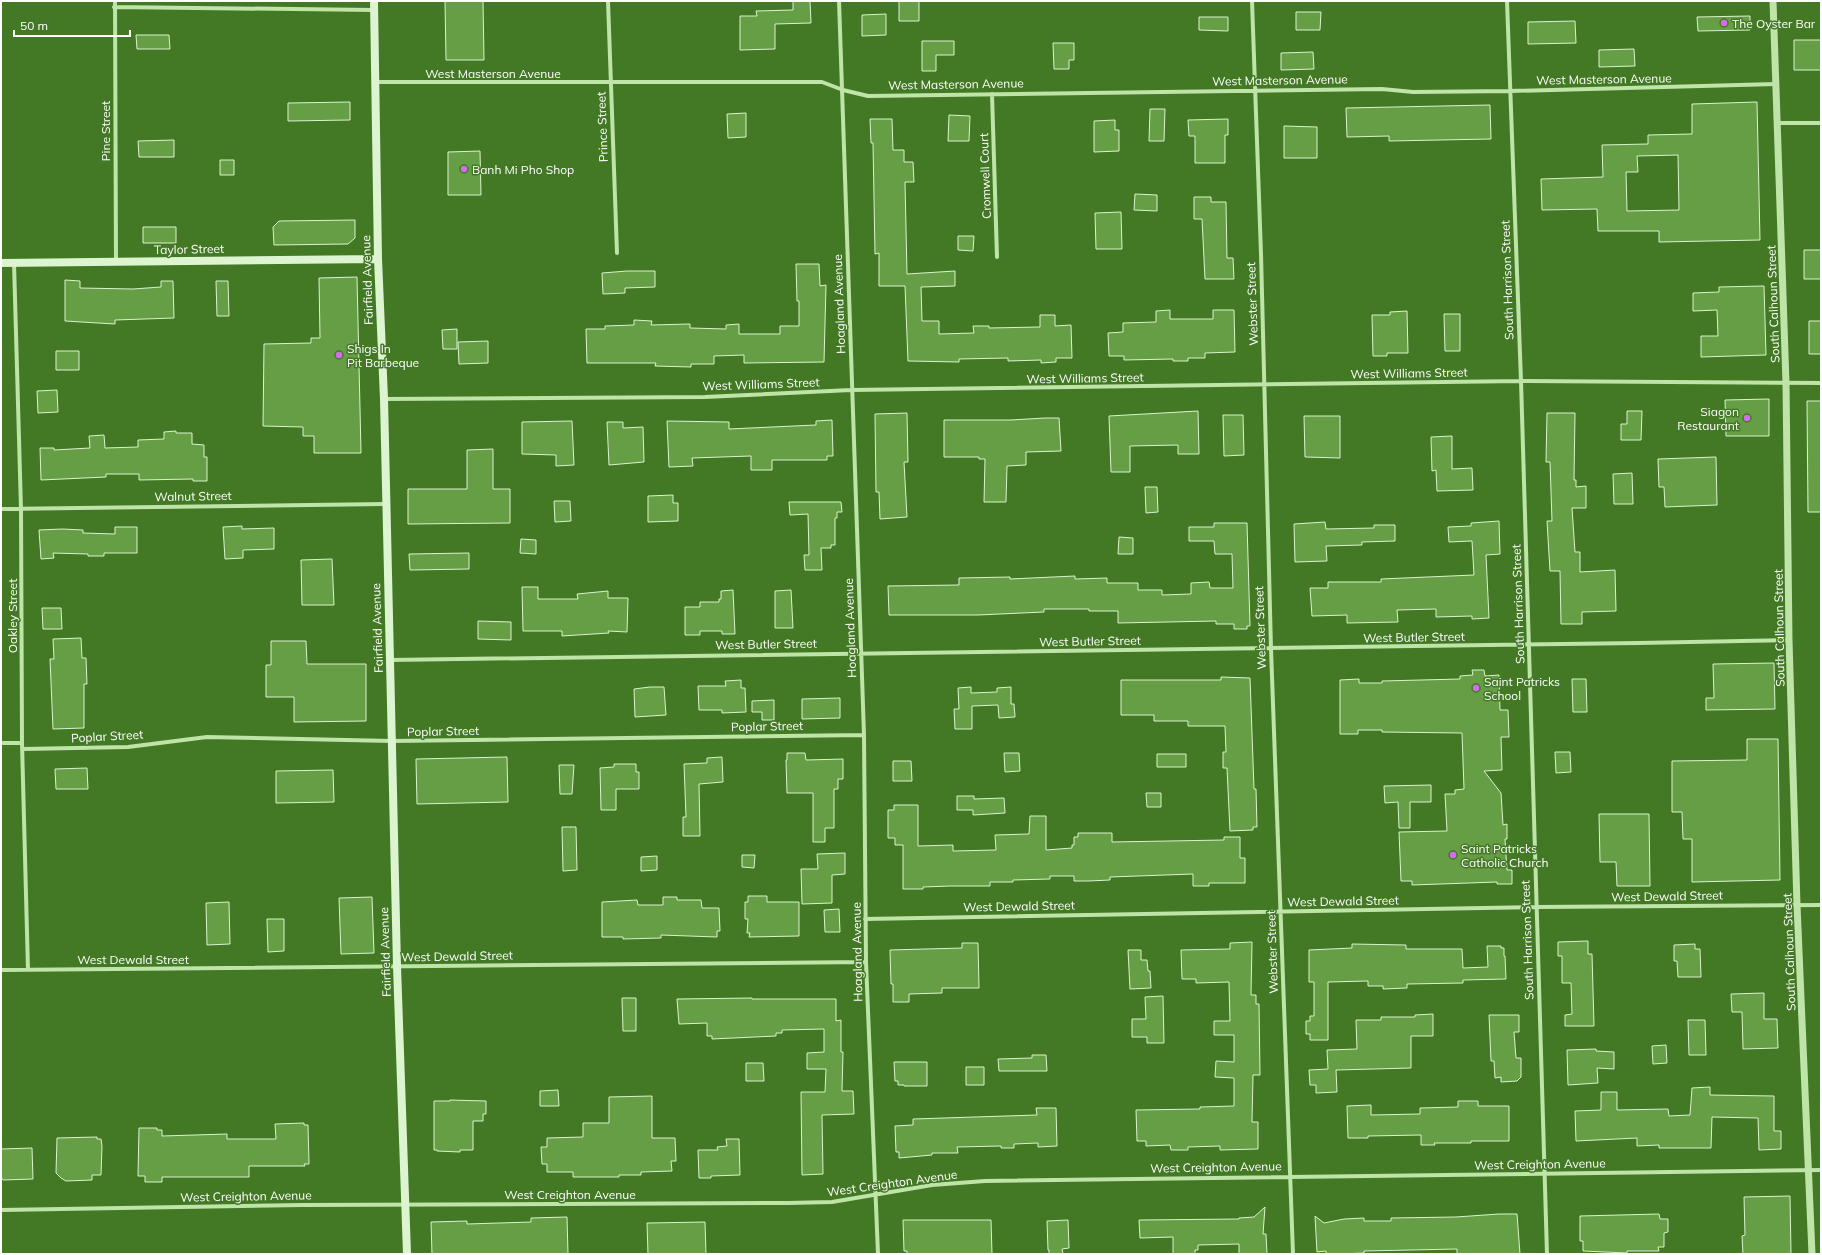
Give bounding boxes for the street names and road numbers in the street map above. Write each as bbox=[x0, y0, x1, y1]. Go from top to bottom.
street label: West Masterson Avenue bbox=[425, 66, 561, 81]
street label: West Masterson Avenue bbox=[1536, 70, 1672, 88]
street label: West Masterson Avenue bbox=[1212, 71, 1348, 89]
street label: West Masterson Avenue bbox=[888, 75, 1024, 93]
street label: Prince Street bbox=[593, 91, 611, 163]
street label: Pine Street bbox=[98, 101, 113, 161]
street label: Cromwell Court bbox=[976, 133, 994, 219]
street label: South Harrison Street bbox=[1497, 220, 1517, 340]
street label: Fairfield Avenue bbox=[358, 235, 376, 325]
street label: Taylor Street bbox=[154, 241, 224, 257]
street label: South Calhoun Street bbox=[1763, 245, 1783, 363]
street label: Hoagland Avenue bbox=[830, 254, 848, 354]
street label: Webster Street bbox=[1243, 262, 1261, 346]
street label: West Williams Street bbox=[1350, 364, 1468, 382]
street label: West Williams Street bbox=[1026, 369, 1144, 387]
street label: West Williams Street bbox=[702, 374, 820, 394]
street label: Walnut Street bbox=[154, 488, 232, 504]
street label: South Harrison Street bbox=[1508, 544, 1528, 664]
street label: South Calhoun Street bbox=[1770, 569, 1788, 687]
street label: Hoagland Avenue bbox=[841, 578, 859, 678]
street label: Oakley Street bbox=[5, 579, 20, 653]
street label: Fairfield Avenue bbox=[368, 583, 386, 673]
street label: Webster Street bbox=[1251, 586, 1269, 670]
street label: West Butler Street bbox=[1363, 629, 1465, 645]
street label: West Butler Street bbox=[1039, 633, 1141, 649]
street label: West Butler Street bbox=[715, 636, 817, 652]
street label: Poplar Street bbox=[731, 718, 803, 734]
street label: Poplar Street bbox=[407, 723, 479, 739]
street label: Poplar Street bbox=[70, 727, 144, 745]
street label: South Harrison Street bbox=[1517, 880, 1537, 1000]
street label: West Dewald Street bbox=[1611, 888, 1723, 904]
street label: West Dewald Street bbox=[1287, 893, 1399, 909]
street label: South Calhoun Street bbox=[1779, 893, 1799, 1011]
street label: West Dewald Street bbox=[963, 898, 1075, 914]
street label: Hoagland Avenue bbox=[849, 902, 865, 1002]
street label: Fairfield Avenue bbox=[376, 907, 394, 997]
street label: Webster Street bbox=[1263, 910, 1281, 994]
street label: West Dewald Street bbox=[401, 948, 513, 964]
street label: West Dewald Street bbox=[77, 952, 189, 967]
street label: West Creighton Avenue bbox=[1474, 1155, 1606, 1173]
street label: West Creighton Avenue bbox=[1150, 1158, 1282, 1176]
street label: West Creighton Avenue bbox=[826, 1166, 958, 1200]
street label: West Creighton Avenue bbox=[180, 1187, 312, 1205]
street label: West Creighton Avenue bbox=[504, 1187, 636, 1202]

